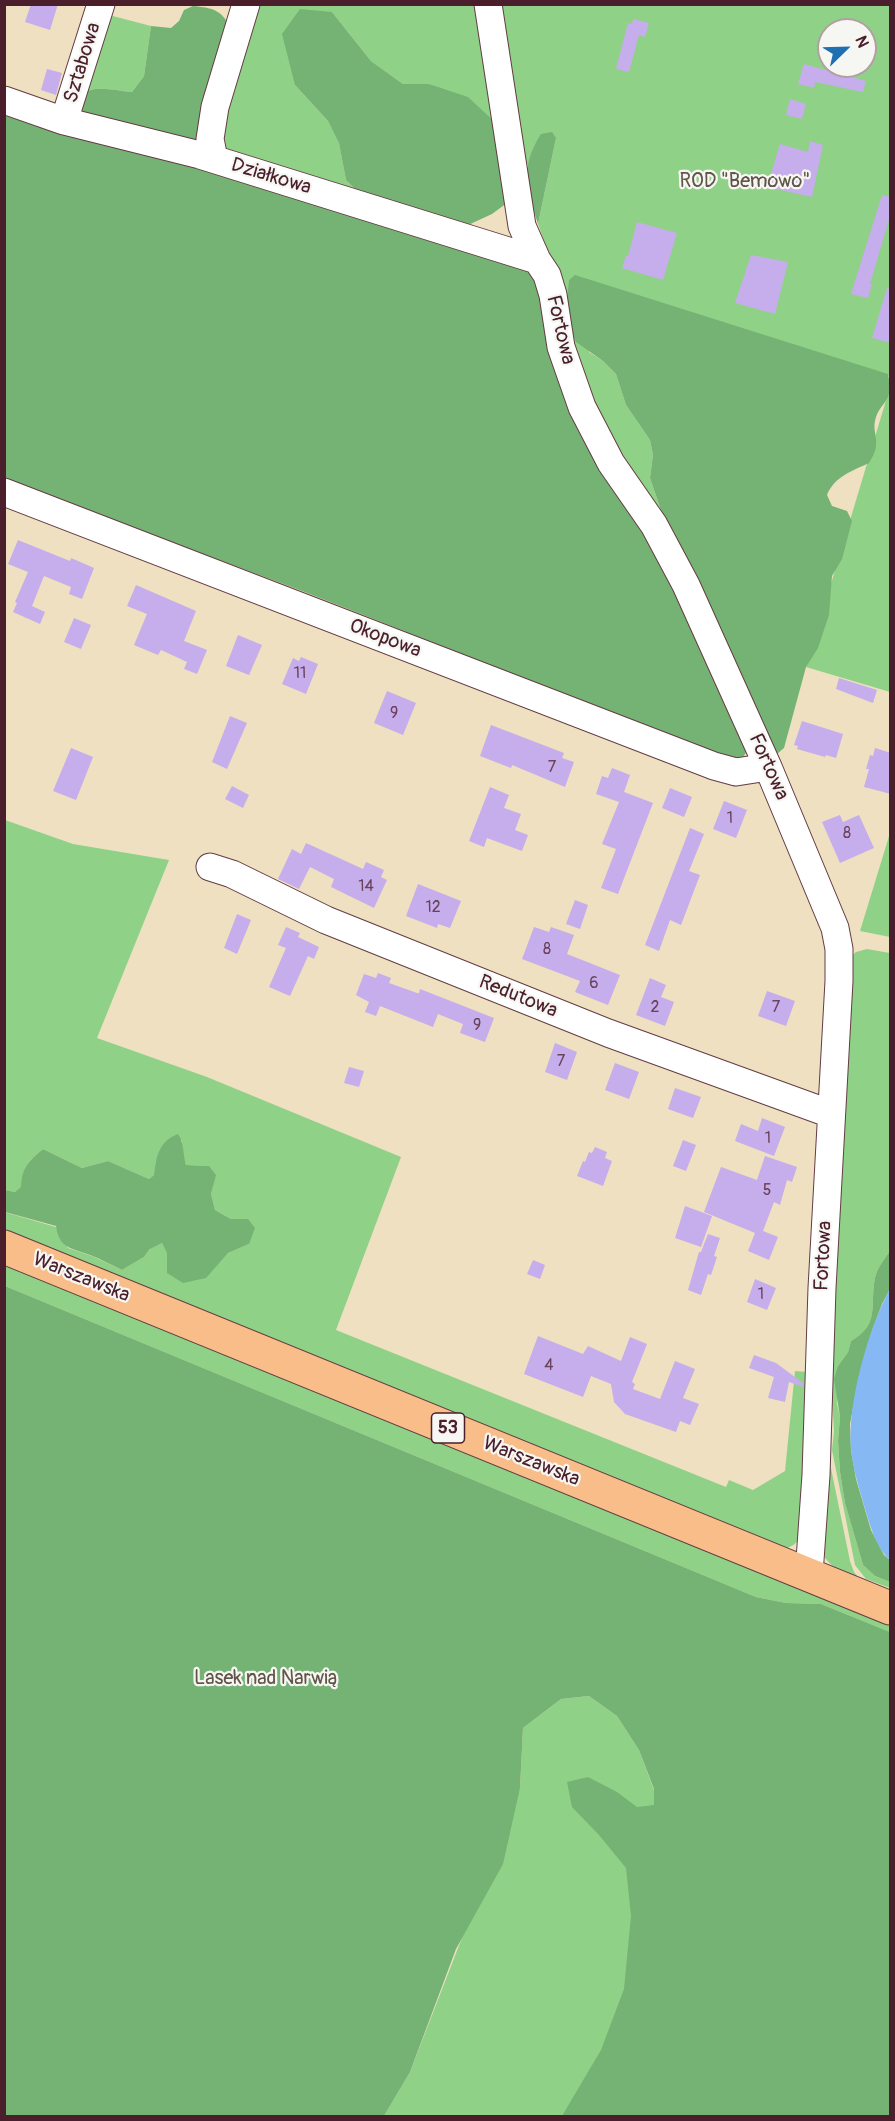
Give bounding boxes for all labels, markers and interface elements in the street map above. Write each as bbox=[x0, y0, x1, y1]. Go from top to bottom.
north arrow bbox=[817, 18, 877, 78]
street label: Sztabowa bbox=[59, 20, 107, 106]
text: N bbox=[850, 33, 873, 51]
street label: Działkowa bbox=[228, 153, 314, 201]
park label: ROD "Bemowo" bbox=[680, 170, 810, 194]
street label: Fortowa bbox=[540, 293, 580, 367]
street label: Okopowa bbox=[346, 614, 424, 664]
house number: 11 bbox=[294, 664, 306, 684]
house number: 9 bbox=[390, 704, 398, 724]
street label: Fortowa bbox=[743, 730, 793, 804]
house number: 7 bbox=[548, 758, 556, 778]
house number: 1 bbox=[727, 809, 733, 829]
house number: 8 bbox=[843, 824, 851, 844]
house number: 14 bbox=[358, 877, 374, 897]
house number: 12 bbox=[425, 898, 441, 918]
house number: 8 bbox=[543, 940, 551, 960]
street label: Redutowa bbox=[475, 970, 561, 1024]
house number: 6 bbox=[589, 974, 599, 994]
house number: 2 bbox=[651, 998, 659, 1018]
house number: 7 bbox=[772, 998, 780, 1018]
house number: 9 bbox=[473, 1016, 481, 1036]
house number: 7 bbox=[557, 1052, 565, 1072]
house number: 1 bbox=[765, 1129, 771, 1149]
house number: 5 bbox=[763, 1181, 771, 1201]
street label: Fortowa bbox=[810, 1220, 838, 1292]
street label: Warszawska bbox=[29, 1248, 133, 1308]
house number: 1 bbox=[758, 1285, 764, 1305]
house number: 4 bbox=[544, 1356, 554, 1376]
road number: 53 bbox=[432, 1413, 464, 1443]
street label: Warszawska bbox=[479, 1432, 583, 1492]
park label: Lasek nad Narwią bbox=[194, 1667, 338, 1691]

